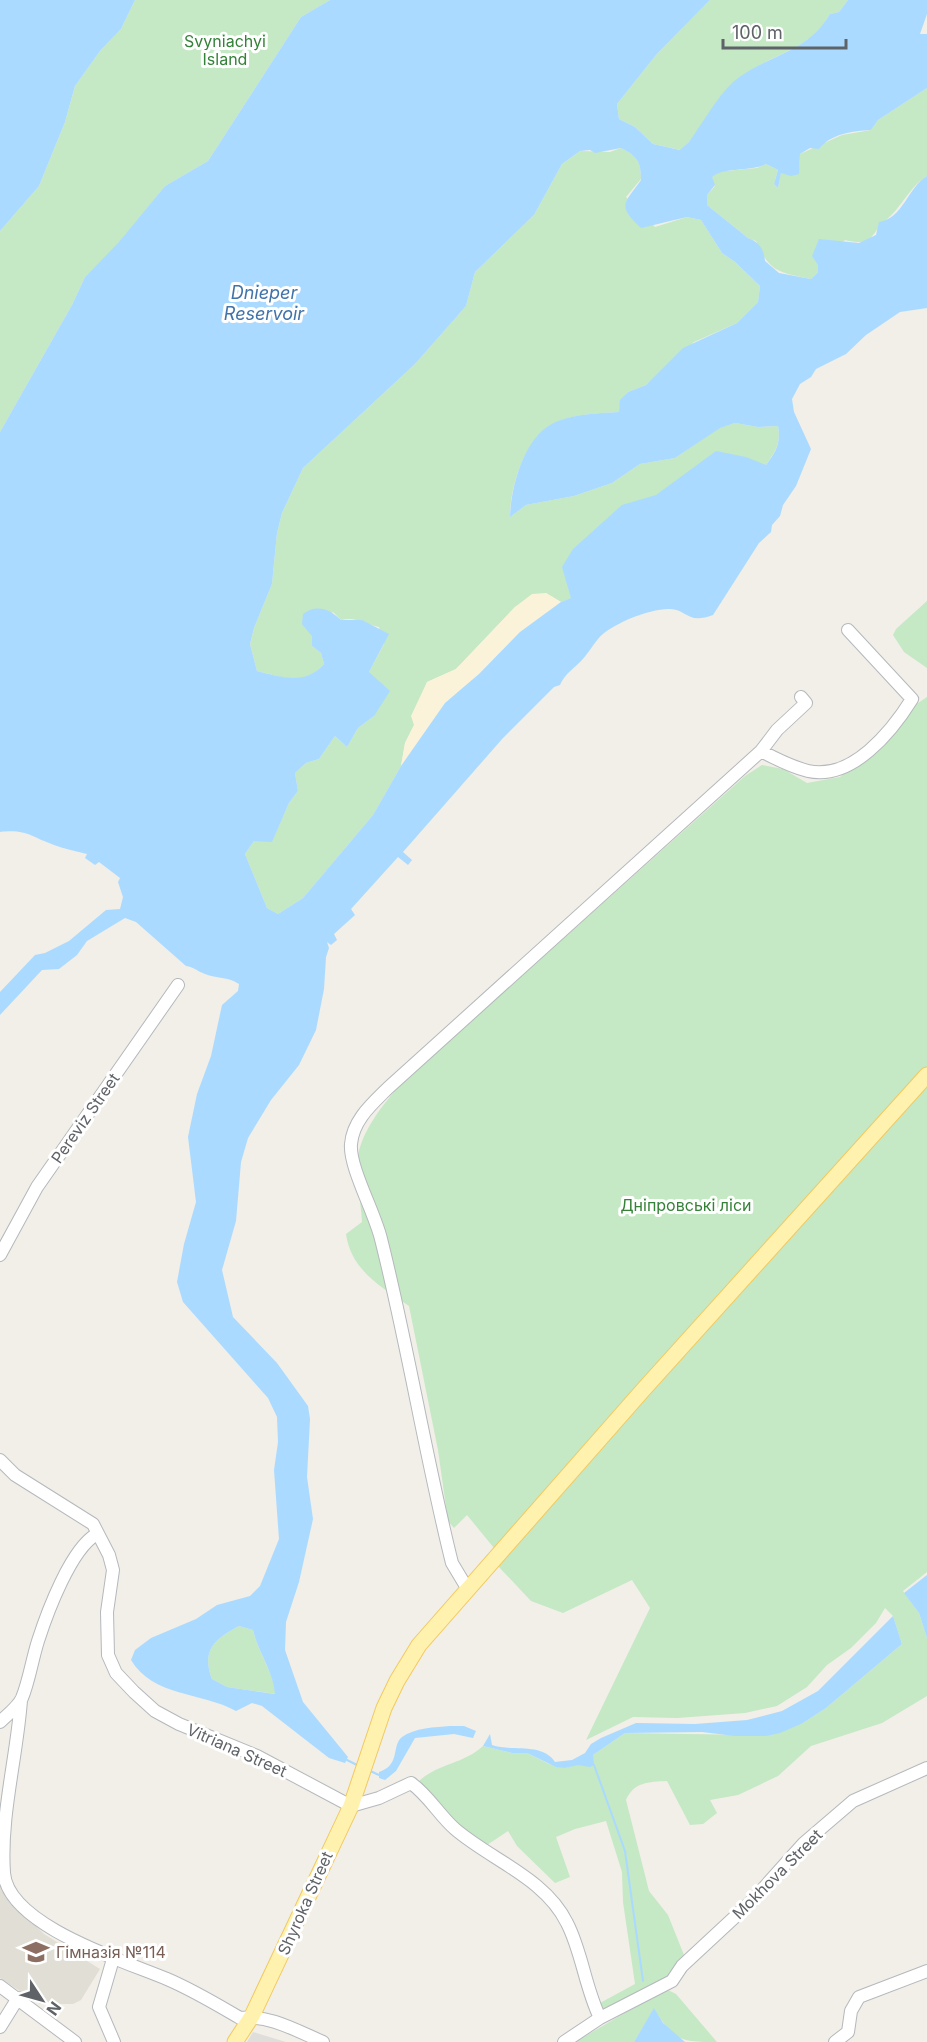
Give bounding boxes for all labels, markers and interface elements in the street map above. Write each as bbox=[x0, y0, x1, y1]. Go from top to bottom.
scale bar bbox=[723, 12, 846, 50]
text: 100 m bbox=[732, 22, 783, 43]
park label: Svyniachyi Island bbox=[184, 31, 266, 69]
water label: Dnieper Reservoir bbox=[224, 282, 305, 324]
street label: Pereviz Street bbox=[47, 1069, 123, 1167]
park label: Дніпровські ліси bbox=[620, 1195, 752, 1215]
street label: Vitriana Street bbox=[184, 1719, 290, 1781]
street label: Mokhova Street bbox=[728, 1825, 826, 1923]
street label: Shyroka Street bbox=[273, 1848, 337, 1958]
school or university icon: Гімназія №114 bbox=[21, 1937, 51, 1967]
place label: Гімназія №114 bbox=[56, 1942, 166, 1962]
north arrow bbox=[12, 1970, 72, 2030]
text: N bbox=[42, 1998, 66, 2020]

